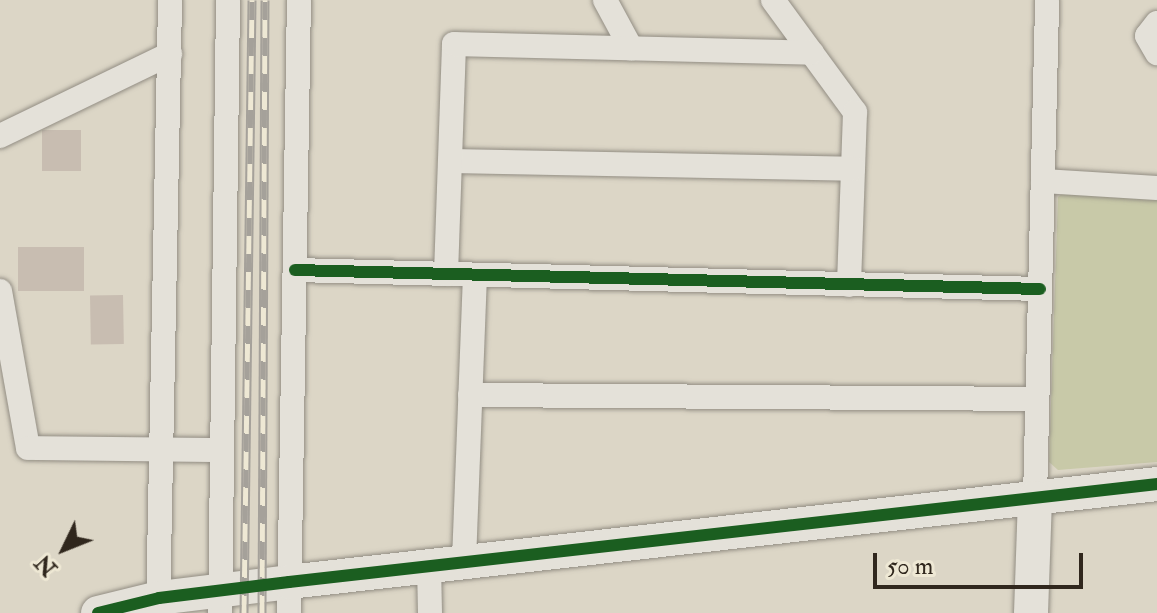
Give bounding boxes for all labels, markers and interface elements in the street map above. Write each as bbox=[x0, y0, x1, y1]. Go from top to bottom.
north arrow bbox=[24, 509, 104, 589]
scale bar bbox=[877, 537, 1087, 587]
text: N bbox=[29, 549, 63, 582]
text: 50 m bbox=[887, 551, 933, 582]

